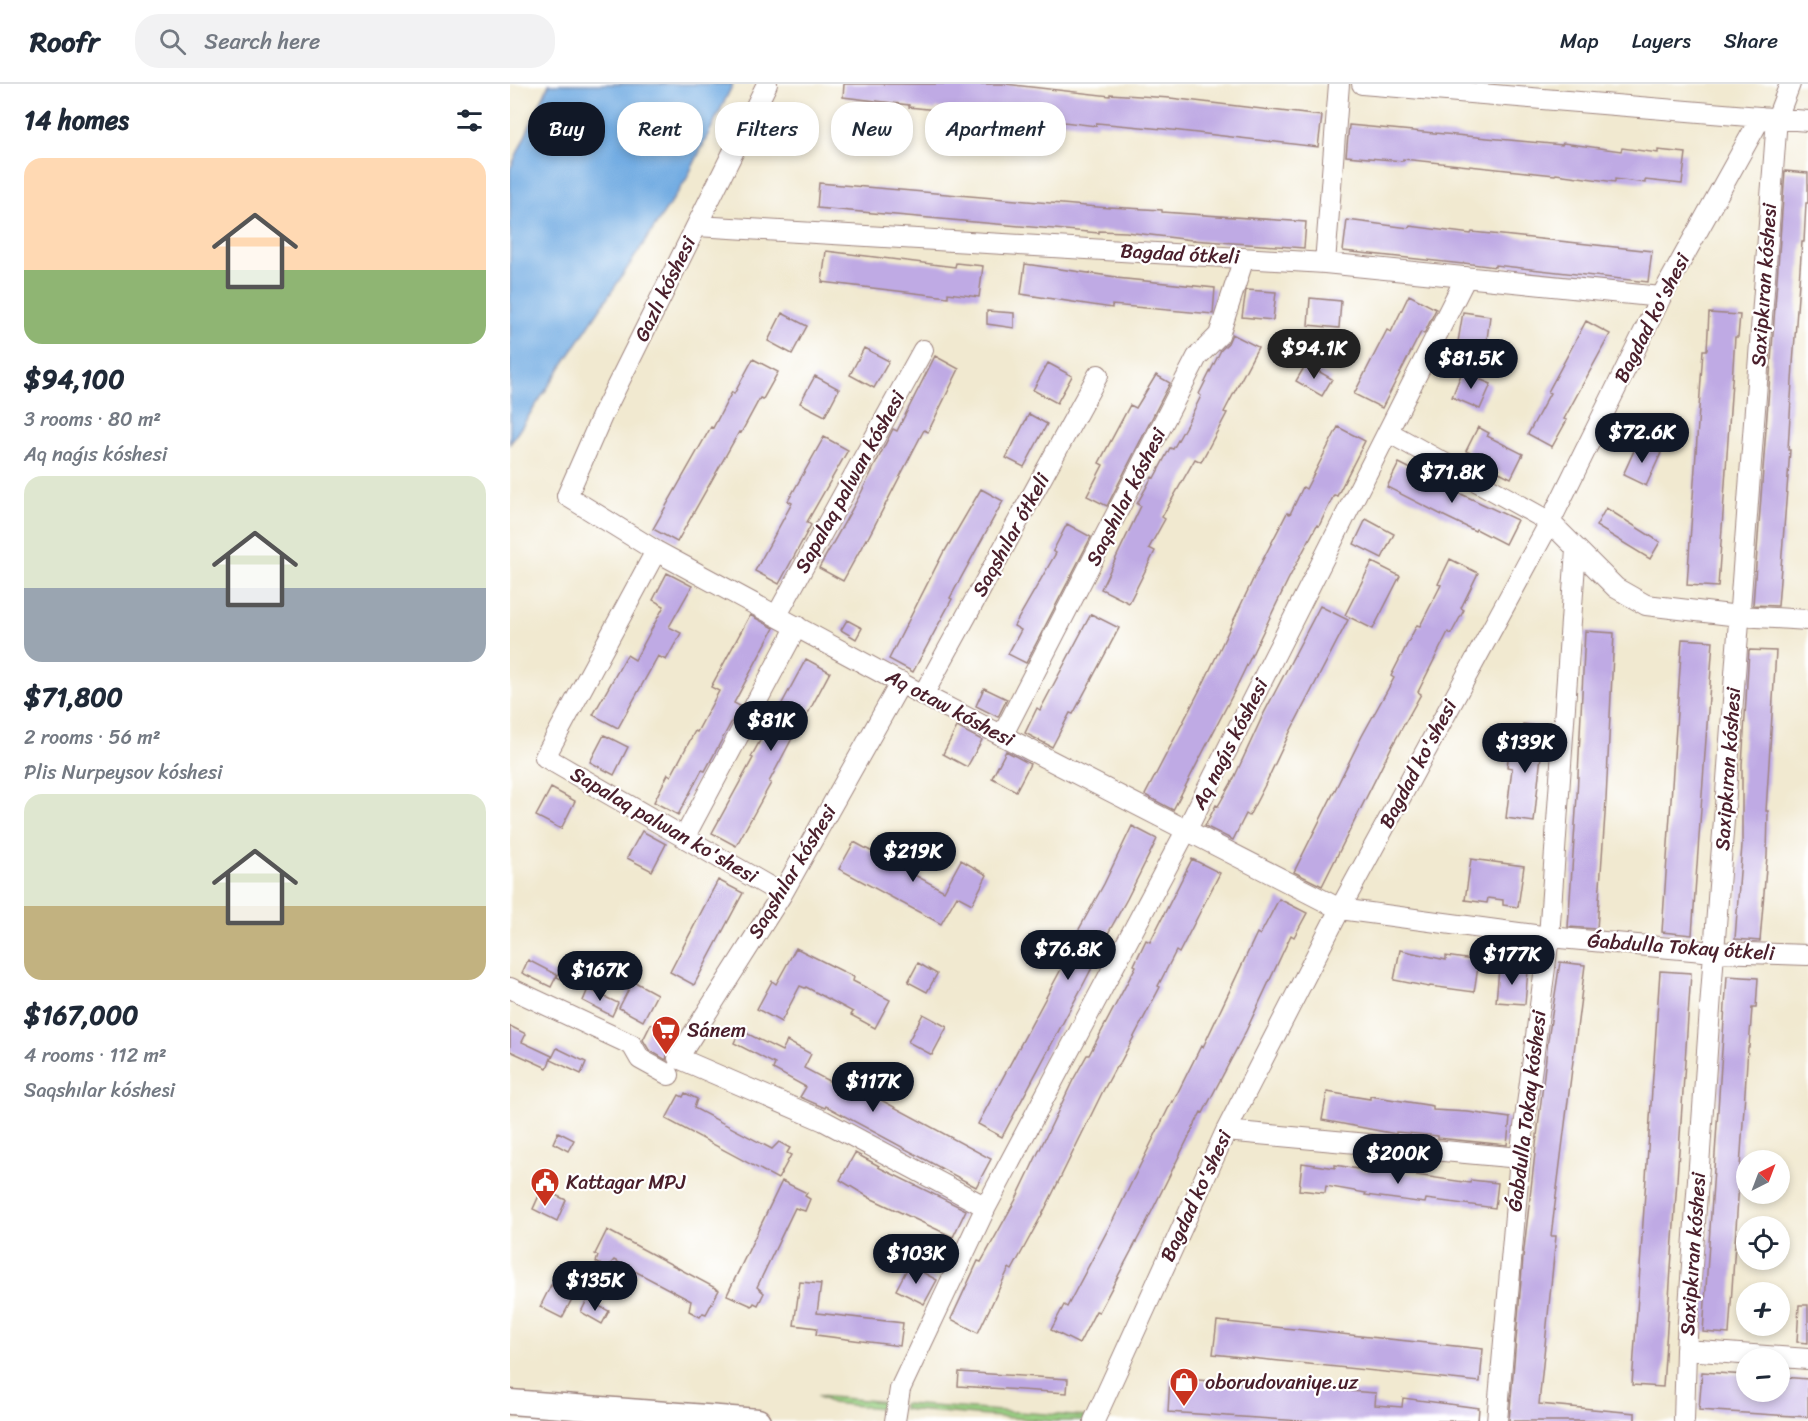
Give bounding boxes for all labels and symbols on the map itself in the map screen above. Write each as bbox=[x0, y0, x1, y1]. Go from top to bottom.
street label: Saxipkıran kóshesi bbox=[1741, 201, 1787, 368]
street label: Gazlı kóshesi bbox=[624, 229, 706, 348]
street label: Bagdad ótkeli bbox=[1119, 233, 1242, 275]
street label: Bagdad ko'shesi bbox=[1604, 246, 1700, 389]
pin: $94.1K bbox=[1265, 329, 1363, 380]
pin: $81.5K bbox=[1422, 339, 1520, 390]
street label: Sapalaq palwan kóshesi bbox=[785, 383, 916, 580]
pin: $72.6K bbox=[1593, 413, 1691, 464]
street label: Saqshılar kóshesi bbox=[1076, 420, 1177, 572]
pin: $71.8K bbox=[1403, 453, 1501, 504]
street label: Saqshılar ótkeli bbox=[962, 466, 1060, 603]
street label: Aq otaw kóshesi bbox=[878, 659, 1022, 757]
street label: Aq naǵıs kóshesi bbox=[1181, 671, 1279, 817]
street label: Saxipkıran kóshesi bbox=[1705, 685, 1751, 852]
street label: Bagdad ko'shesi bbox=[1369, 692, 1467, 835]
pin: $81K bbox=[735, 701, 807, 752]
pin: $139K bbox=[1483, 723, 1567, 774]
street label: Sapalaq palwan ko'shesi bbox=[564, 757, 766, 894]
street label: Saqshılar kóshesi bbox=[738, 797, 847, 946]
pin: $219K bbox=[871, 832, 955, 883]
street label: Ǵabdulla Tokay ótkeli bbox=[1586, 923, 1777, 971]
pin: $76.8K bbox=[1019, 930, 1117, 981]
pin: $177K bbox=[1470, 935, 1554, 986]
pin: $167K bbox=[558, 951, 642, 1002]
street label: Ǵabdulla Tokay kóshesi bbox=[1497, 1007, 1557, 1214]
place label: Sánem bbox=[687, 1013, 746, 1048]
supermarket icon: Sánem bbox=[650, 1014, 682, 1056]
pin: $117K bbox=[831, 1062, 915, 1113]
street label: Bagdad ko'shesi bbox=[1150, 1123, 1242, 1268]
pin: $200K bbox=[1356, 1134, 1440, 1185]
north arrow bbox=[1736, 1150, 1790, 1204]
place label: Kattagar MPJ bbox=[566, 1165, 686, 1200]
public building icon: Kattagar MPJ bbox=[529, 1166, 561, 1208]
street label: Saxipkıran kóshesi bbox=[1670, 1170, 1716, 1337]
pin: $103K bbox=[874, 1234, 958, 1285]
pin: $135K bbox=[553, 1261, 637, 1312]
place label: oborudovaniye.uz bbox=[1205, 1365, 1359, 1400]
shop icon: oborudovaniye.uz bbox=[1168, 1366, 1200, 1408]

